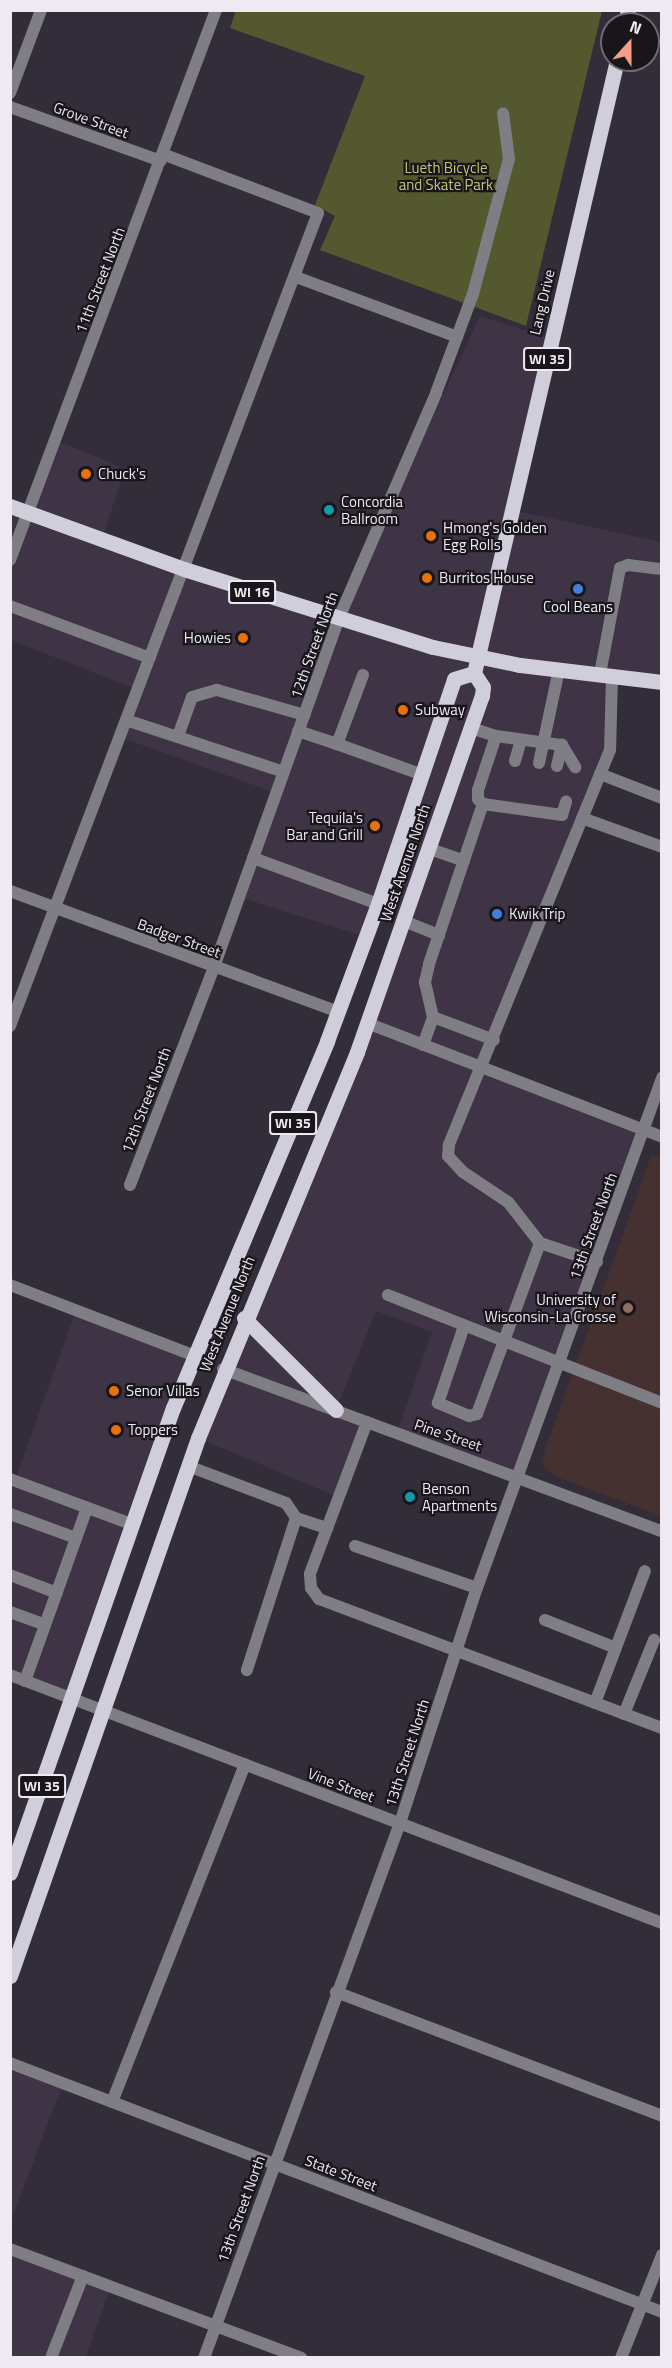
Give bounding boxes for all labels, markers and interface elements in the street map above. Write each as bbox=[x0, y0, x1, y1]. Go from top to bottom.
north arrow bbox=[600, 12, 660, 72]
text: N bbox=[626, 14, 645, 40]
street label: Grove Street bbox=[51, 98, 131, 142]
park label: Lueth Bicycle and Skate Park bbox=[399, 158, 493, 193]
street label: 11th Street North bbox=[72, 225, 128, 335]
street label: Lang Drive bbox=[526, 268, 558, 336]
road number: WI 35 bbox=[523, 348, 571, 370]
place label: Chuck's bbox=[98, 465, 146, 483]
marker: Chuck's bbox=[79, 467, 93, 481]
place label: Concordia Ballroom bbox=[341, 492, 403, 527]
marker: Concordia Ballroom bbox=[322, 503, 336, 517]
place label: Hmong's Golden Egg Rolls bbox=[443, 518, 547, 553]
marker: Hmong's Golden Egg Rolls bbox=[424, 529, 438, 543]
place label: Burritos House bbox=[439, 569, 534, 587]
marker: Burritos House bbox=[420, 571, 434, 585]
road number: WI 16 bbox=[228, 581, 276, 603]
marker: Cool Beans bbox=[571, 582, 585, 596]
street label: 12th Street North bbox=[286, 589, 342, 701]
place label: Cool Beans bbox=[543, 598, 613, 616]
place label: Howies bbox=[184, 629, 231, 647]
marker: Howies bbox=[236, 631, 250, 645]
place label: Subway bbox=[415, 701, 465, 719]
marker: Subway bbox=[396, 703, 410, 717]
street label: West Avenue North bbox=[376, 802, 434, 924]
place label: Tequila's Bar and Grill bbox=[286, 808, 363, 843]
marker: Tequila's Bar and Grill bbox=[368, 819, 382, 833]
place label: Kwik Trip bbox=[509, 905, 565, 923]
marker: Kwik Trip bbox=[490, 907, 504, 921]
street label: Badger Street bbox=[135, 915, 223, 961]
street label: 12th Street North bbox=[118, 1045, 174, 1155]
road number: WI 35 bbox=[269, 1112, 317, 1134]
street label: 13th Street North bbox=[565, 1170, 621, 1282]
street label: West Avenue North bbox=[196, 1254, 258, 1374]
place label: University of Wisconsin-La Crosse bbox=[485, 1290, 616, 1325]
marker: University of Wisconsin-La Crosse bbox=[621, 1301, 635, 1315]
place label: Senor Villas bbox=[126, 1382, 200, 1400]
marker: Senor Villas bbox=[107, 1384, 121, 1398]
street label: Pine Street bbox=[412, 1415, 484, 1455]
place label: Toppers bbox=[128, 1421, 178, 1439]
marker: Toppers bbox=[109, 1423, 123, 1437]
place label: Benson Apartments bbox=[422, 1479, 497, 1514]
marker: Benson Apartments bbox=[403, 1490, 417, 1504]
street label: 13th Street North bbox=[381, 1697, 433, 1809]
street label: Vine Street bbox=[305, 1764, 377, 1806]
road number: WI 35 bbox=[18, 1775, 66, 1797]
street label: State Street bbox=[302, 2151, 380, 2195]
street label: 13th Street North bbox=[213, 2153, 269, 2265]

